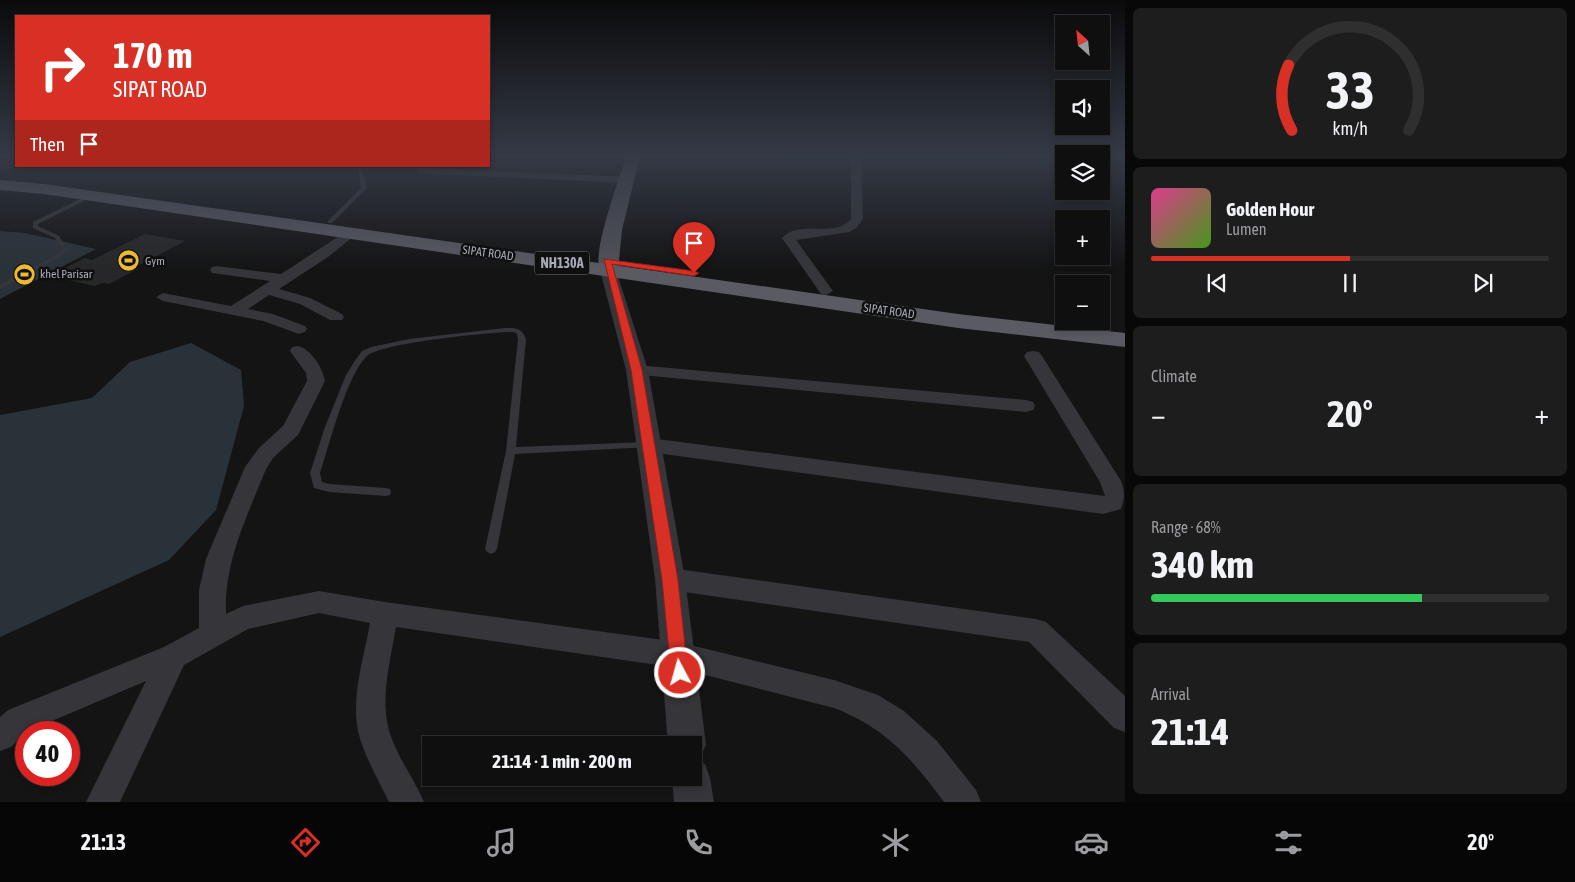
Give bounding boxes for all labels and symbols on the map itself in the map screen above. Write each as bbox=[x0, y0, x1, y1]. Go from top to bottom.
north arrow bbox=[1055, 15, 1110, 70]
pin bbox=[673, 222, 715, 273]
street label: SIPAT ROAD bbox=[462, 242, 515, 264]
sports icon: Gym bbox=[117, 249, 141, 273]
road number: NH130A bbox=[534, 252, 590, 274]
place label: Gym bbox=[145, 254, 165, 268]
sports icon: khel Parisar bbox=[12, 262, 36, 286]
place label: khel Parisar bbox=[40, 267, 93, 281]
street label: SIPAT ROAD bbox=[863, 300, 916, 322]
position arrow bbox=[653, 646, 705, 698]
speed limit sign: 40 bbox=[15, 721, 80, 786]

